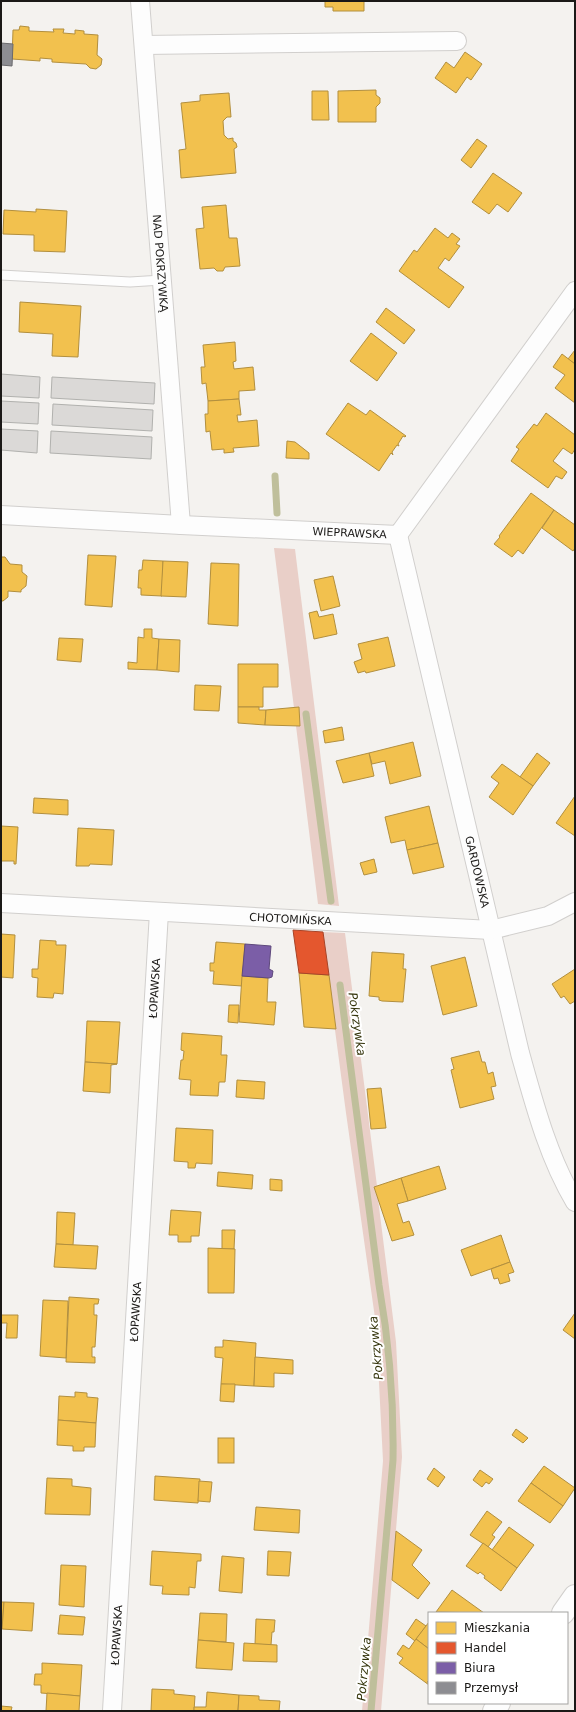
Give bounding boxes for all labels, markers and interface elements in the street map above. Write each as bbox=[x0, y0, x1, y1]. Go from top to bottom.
street label: NAD POKRZYWKĄ bbox=[150, 214, 171, 313]
street label: WIEPRAWSKA bbox=[312, 525, 387, 541]
street label: GARDOWSKA bbox=[463, 835, 492, 909]
street label: CHOTOMIŃSKA bbox=[249, 910, 333, 928]
street label: ŁOPAWSKA bbox=[146, 957, 163, 1020]
water label: Pokrzywka bbox=[346, 991, 368, 1057]
street label: ŁOPAWSKA bbox=[127, 1281, 144, 1343]
water label: Pokrzywka bbox=[366, 1316, 386, 1380]
street label: ŁOPAWSKA bbox=[108, 1604, 125, 1667]
legend bbox=[428, 1612, 568, 1704]
text: Mieszkania bbox=[464, 1621, 530, 1635]
water label: Pokrzywka bbox=[354, 1637, 374, 1701]
text: Handel bbox=[464, 1641, 506, 1655]
text: Biura bbox=[464, 1661, 495, 1675]
text: Przemysł bbox=[464, 1681, 519, 1695]

